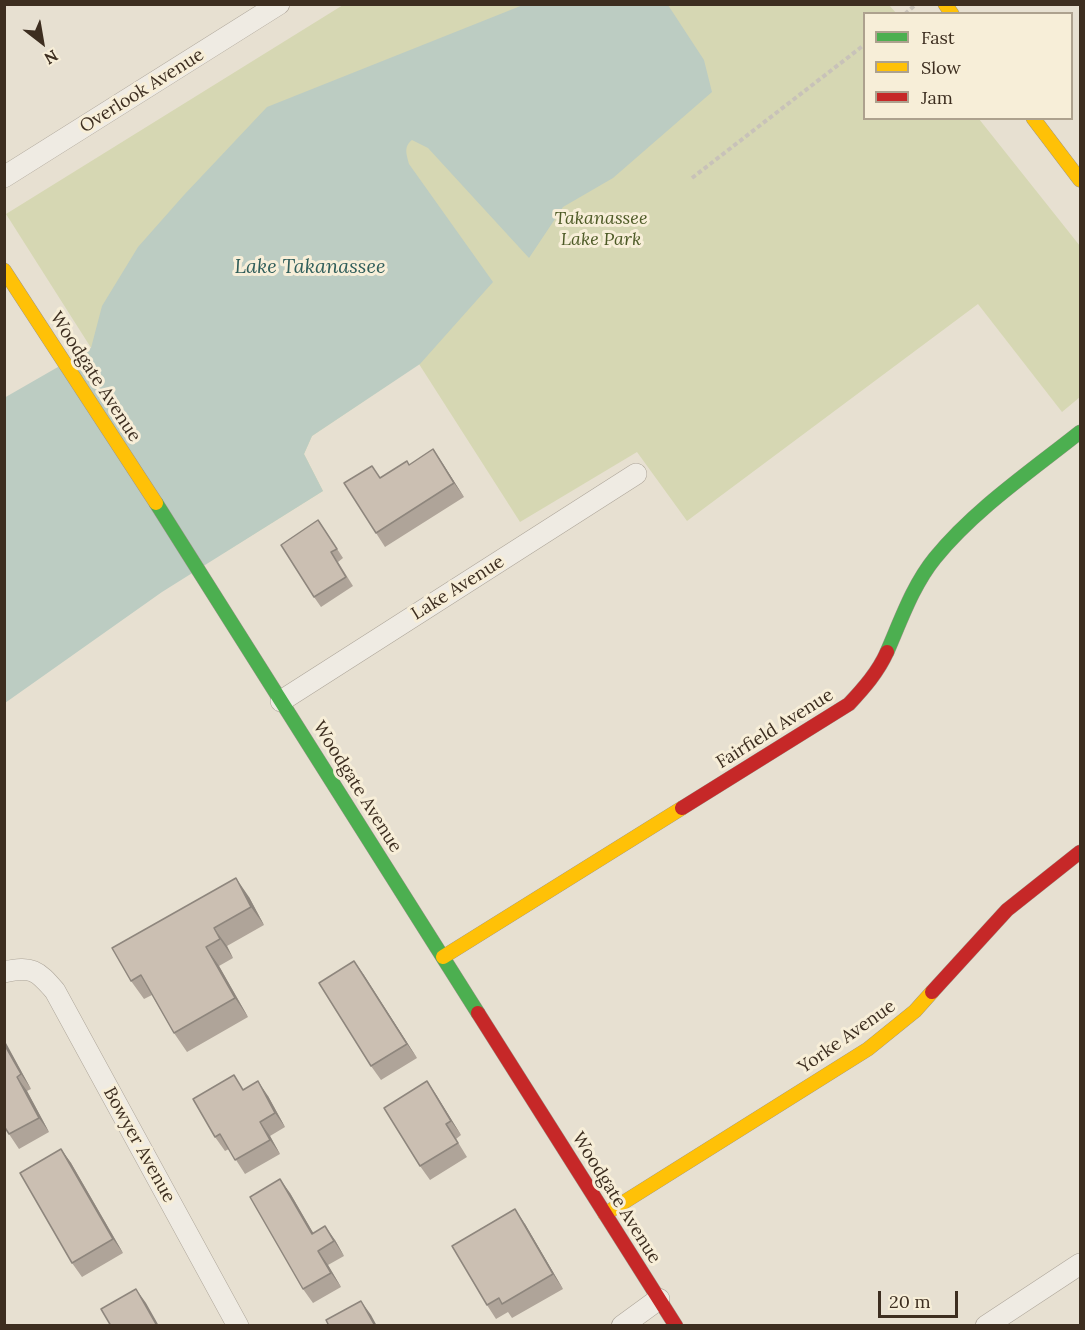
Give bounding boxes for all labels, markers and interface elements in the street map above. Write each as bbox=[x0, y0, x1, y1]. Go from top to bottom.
north arrow bbox=[12, 12, 72, 72]
legend bbox=[863, 12, 1073, 120]
text: Fast bbox=[921, 26, 955, 49]
street label: Overlook Avenue bbox=[76, 44, 208, 138]
text: N bbox=[41, 46, 62, 69]
text: Slow bbox=[921, 56, 961, 79]
text: Jam bbox=[921, 86, 953, 109]
park label: Takanassee Lake Park bbox=[555, 208, 647, 250]
water label: Lake Takanassee bbox=[235, 255, 385, 279]
street label: Woodgate Avenue bbox=[45, 308, 145, 446]
street label: Lake Avenue bbox=[408, 551, 508, 625]
street label: Fairfield Avenue bbox=[713, 684, 837, 774]
street label: Woodgate Avenue bbox=[308, 717, 406, 857]
street label: Yorke Avenue bbox=[794, 996, 900, 1078]
street label: Bowyer Avenue bbox=[98, 1083, 180, 1207]
street label: Woodgate Avenue bbox=[567, 1128, 665, 1268]
scale bar bbox=[881, 1279, 960, 1317]
text: 20 m bbox=[889, 1290, 931, 1313]

